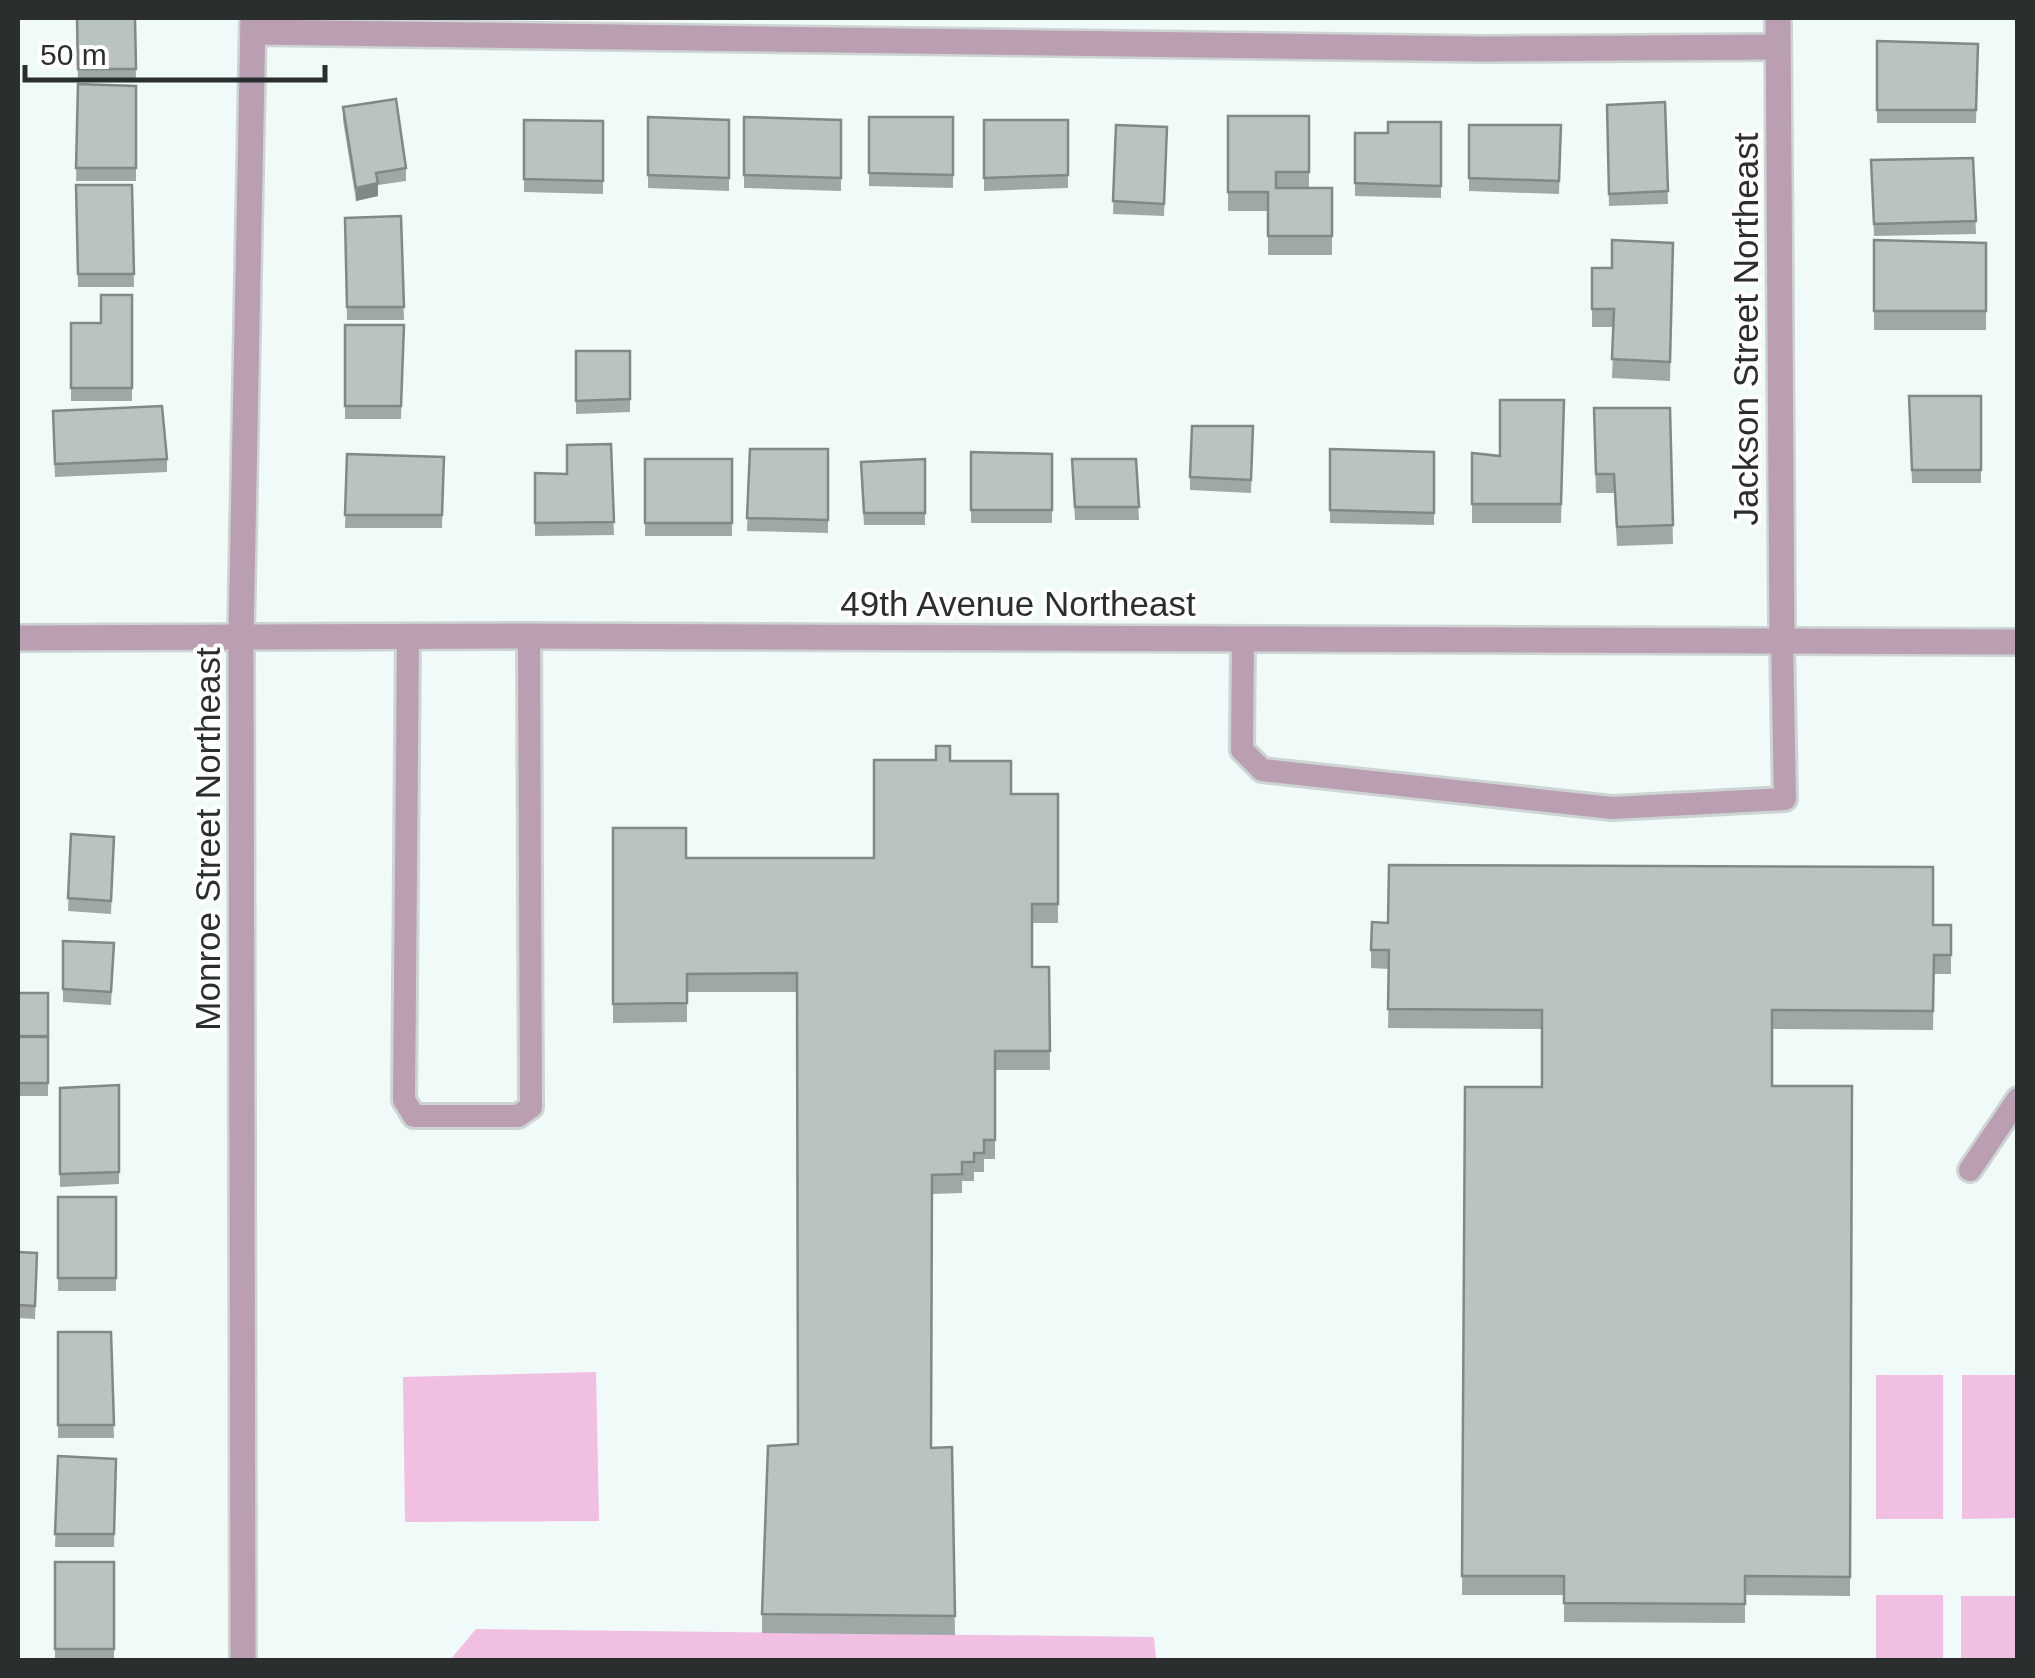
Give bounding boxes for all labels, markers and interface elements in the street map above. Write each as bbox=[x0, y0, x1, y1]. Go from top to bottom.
scale bar bbox=[25, 20, 325, 82]
text: 50 m bbox=[40, 38, 107, 71]
street label: Jackson Street Northeast bbox=[1726, 132, 1765, 525]
street label: 49th Avenue Northeast bbox=[840, 584, 1196, 623]
street label: Monroe Street Northeast bbox=[188, 647, 227, 1031]

